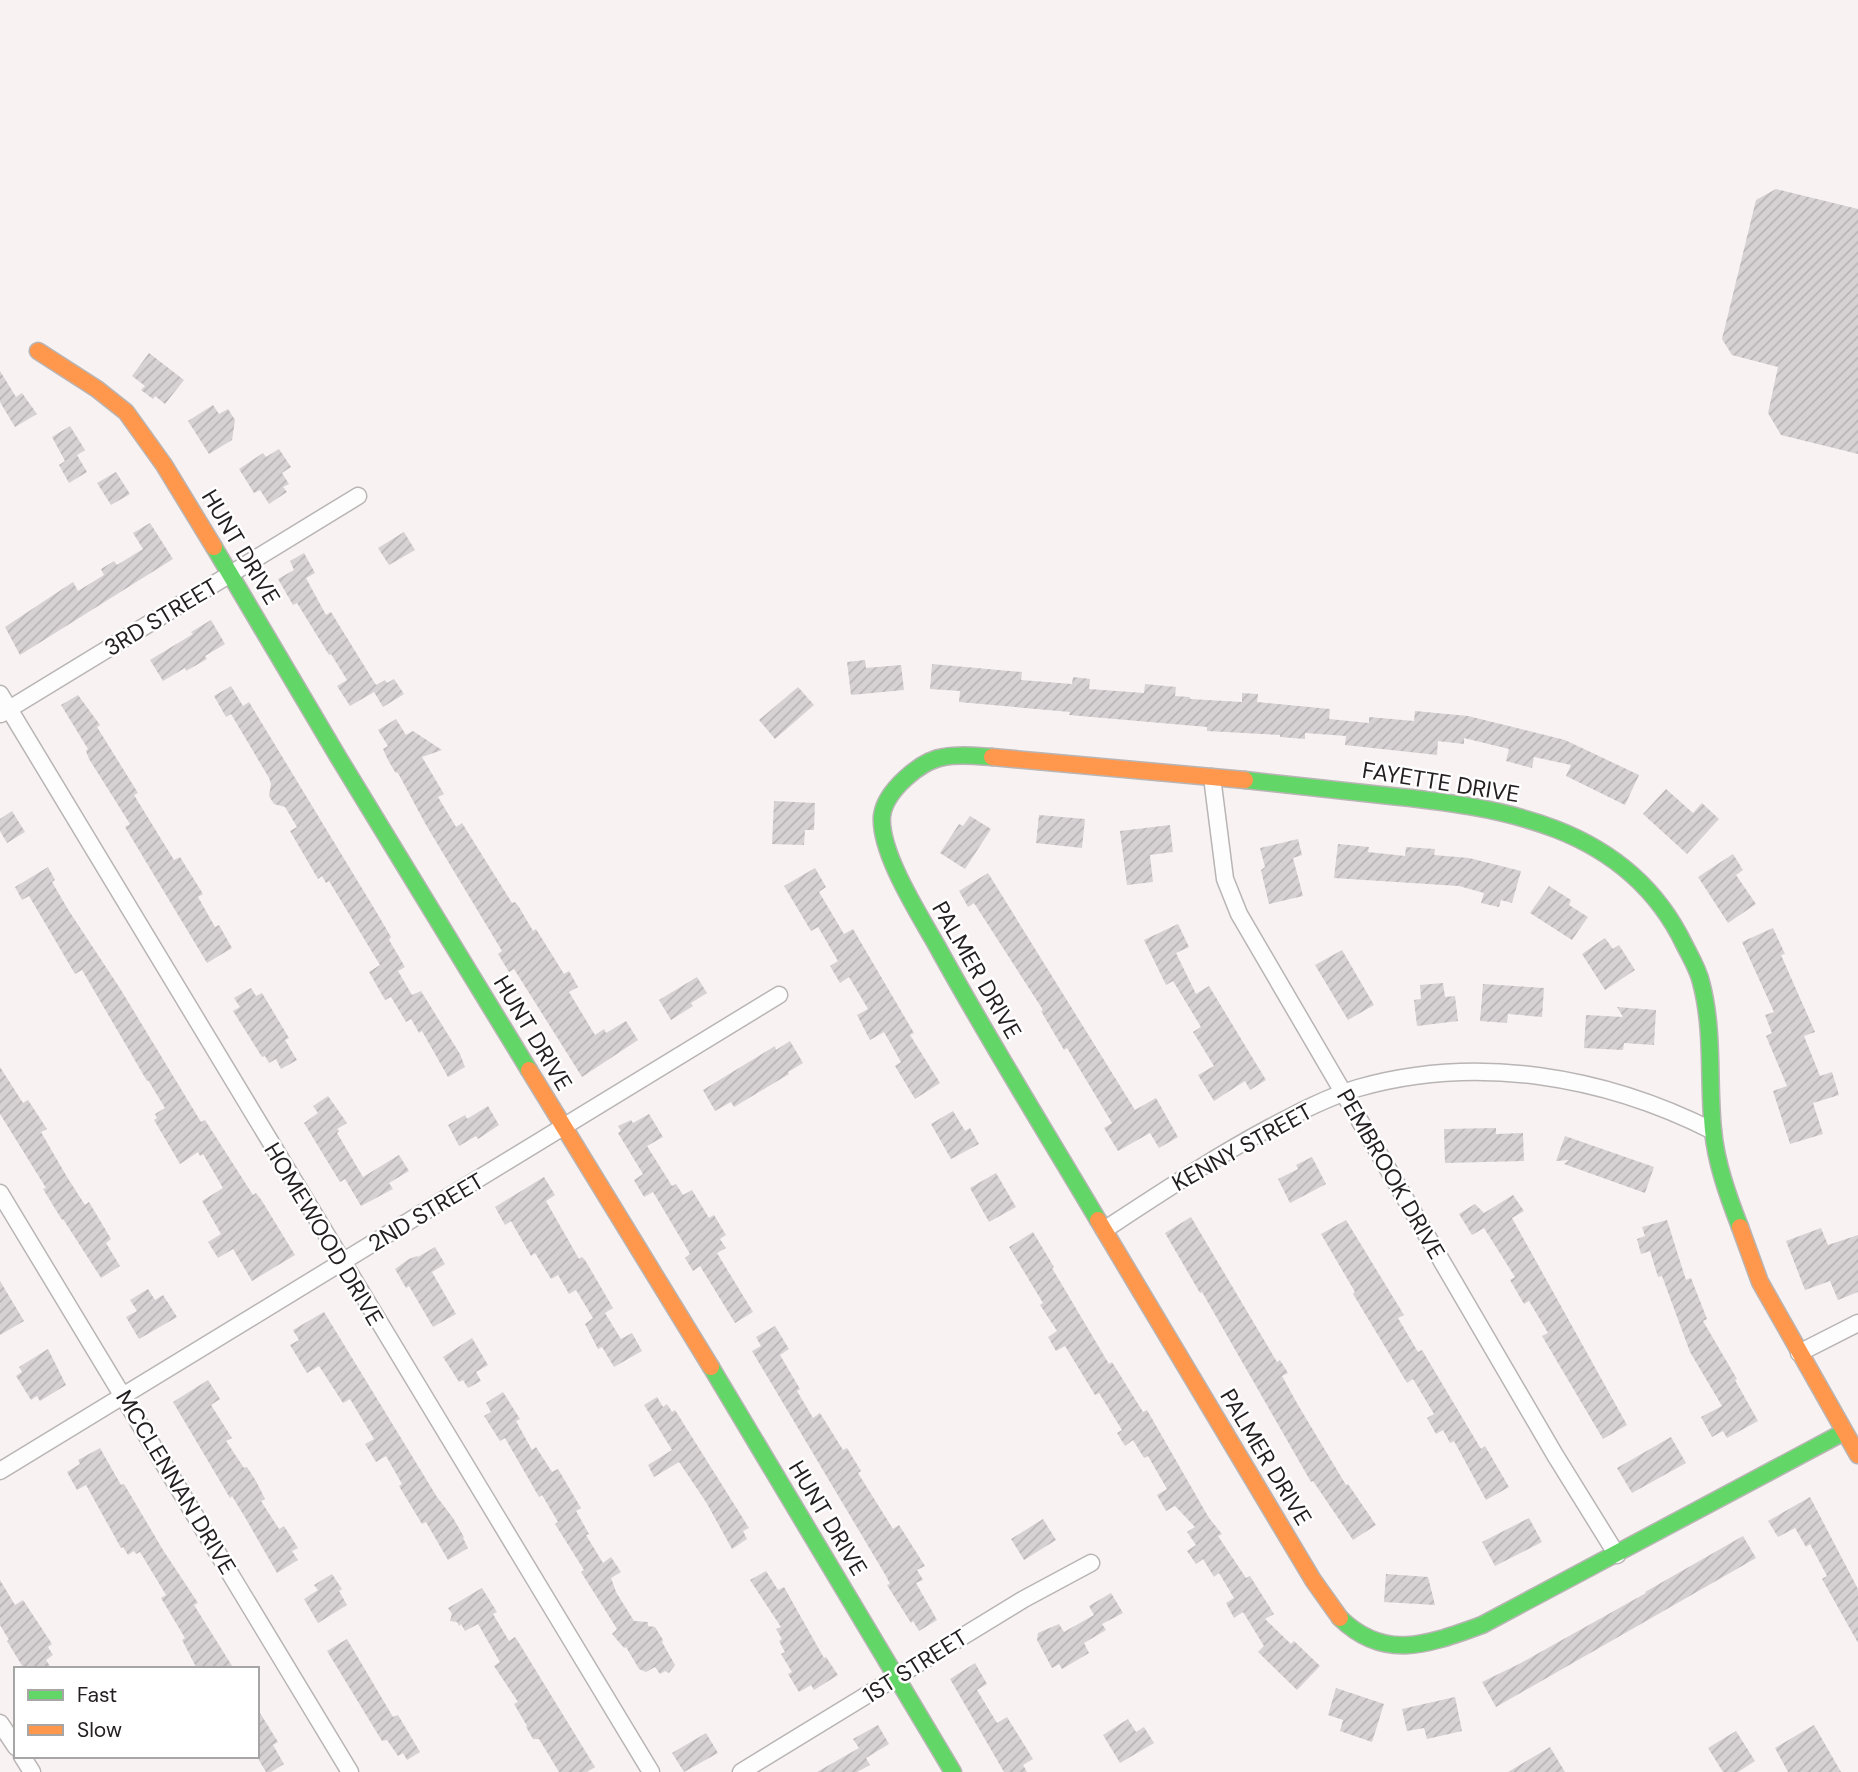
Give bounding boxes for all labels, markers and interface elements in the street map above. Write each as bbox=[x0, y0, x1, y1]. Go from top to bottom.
street label: HUNT DRIVE bbox=[195, 484, 287, 610]
street label: 3RD STREET bbox=[99, 571, 223, 663]
street label: FAYETTE DRIVE bbox=[1360, 755, 1522, 809]
street label: PALMER DRIVE bbox=[925, 896, 1029, 1044]
street label: HUNT DRIVE bbox=[487, 970, 579, 1096]
street label: PEMBROOK DRIVE bbox=[1330, 1084, 1452, 1264]
street label: KENNY STREET bbox=[1166, 1096, 1318, 1198]
street label: HOMEWOOD DRIVE bbox=[258, 1137, 390, 1331]
street label: 2ND STREET bbox=[363, 1166, 489, 1258]
street label: PALMER DRIVE bbox=[1213, 1383, 1319, 1531]
street label: MCCLENNAN DRIVE bbox=[109, 1384, 243, 1580]
street label: HUNT DRIVE bbox=[782, 1455, 874, 1581]
street label: 1ST STREET bbox=[857, 1622, 973, 1710]
legend bbox=[14, 1667, 259, 1758]
text: Fast bbox=[77, 1681, 117, 1709]
text: Slow bbox=[77, 1716, 122, 1744]

